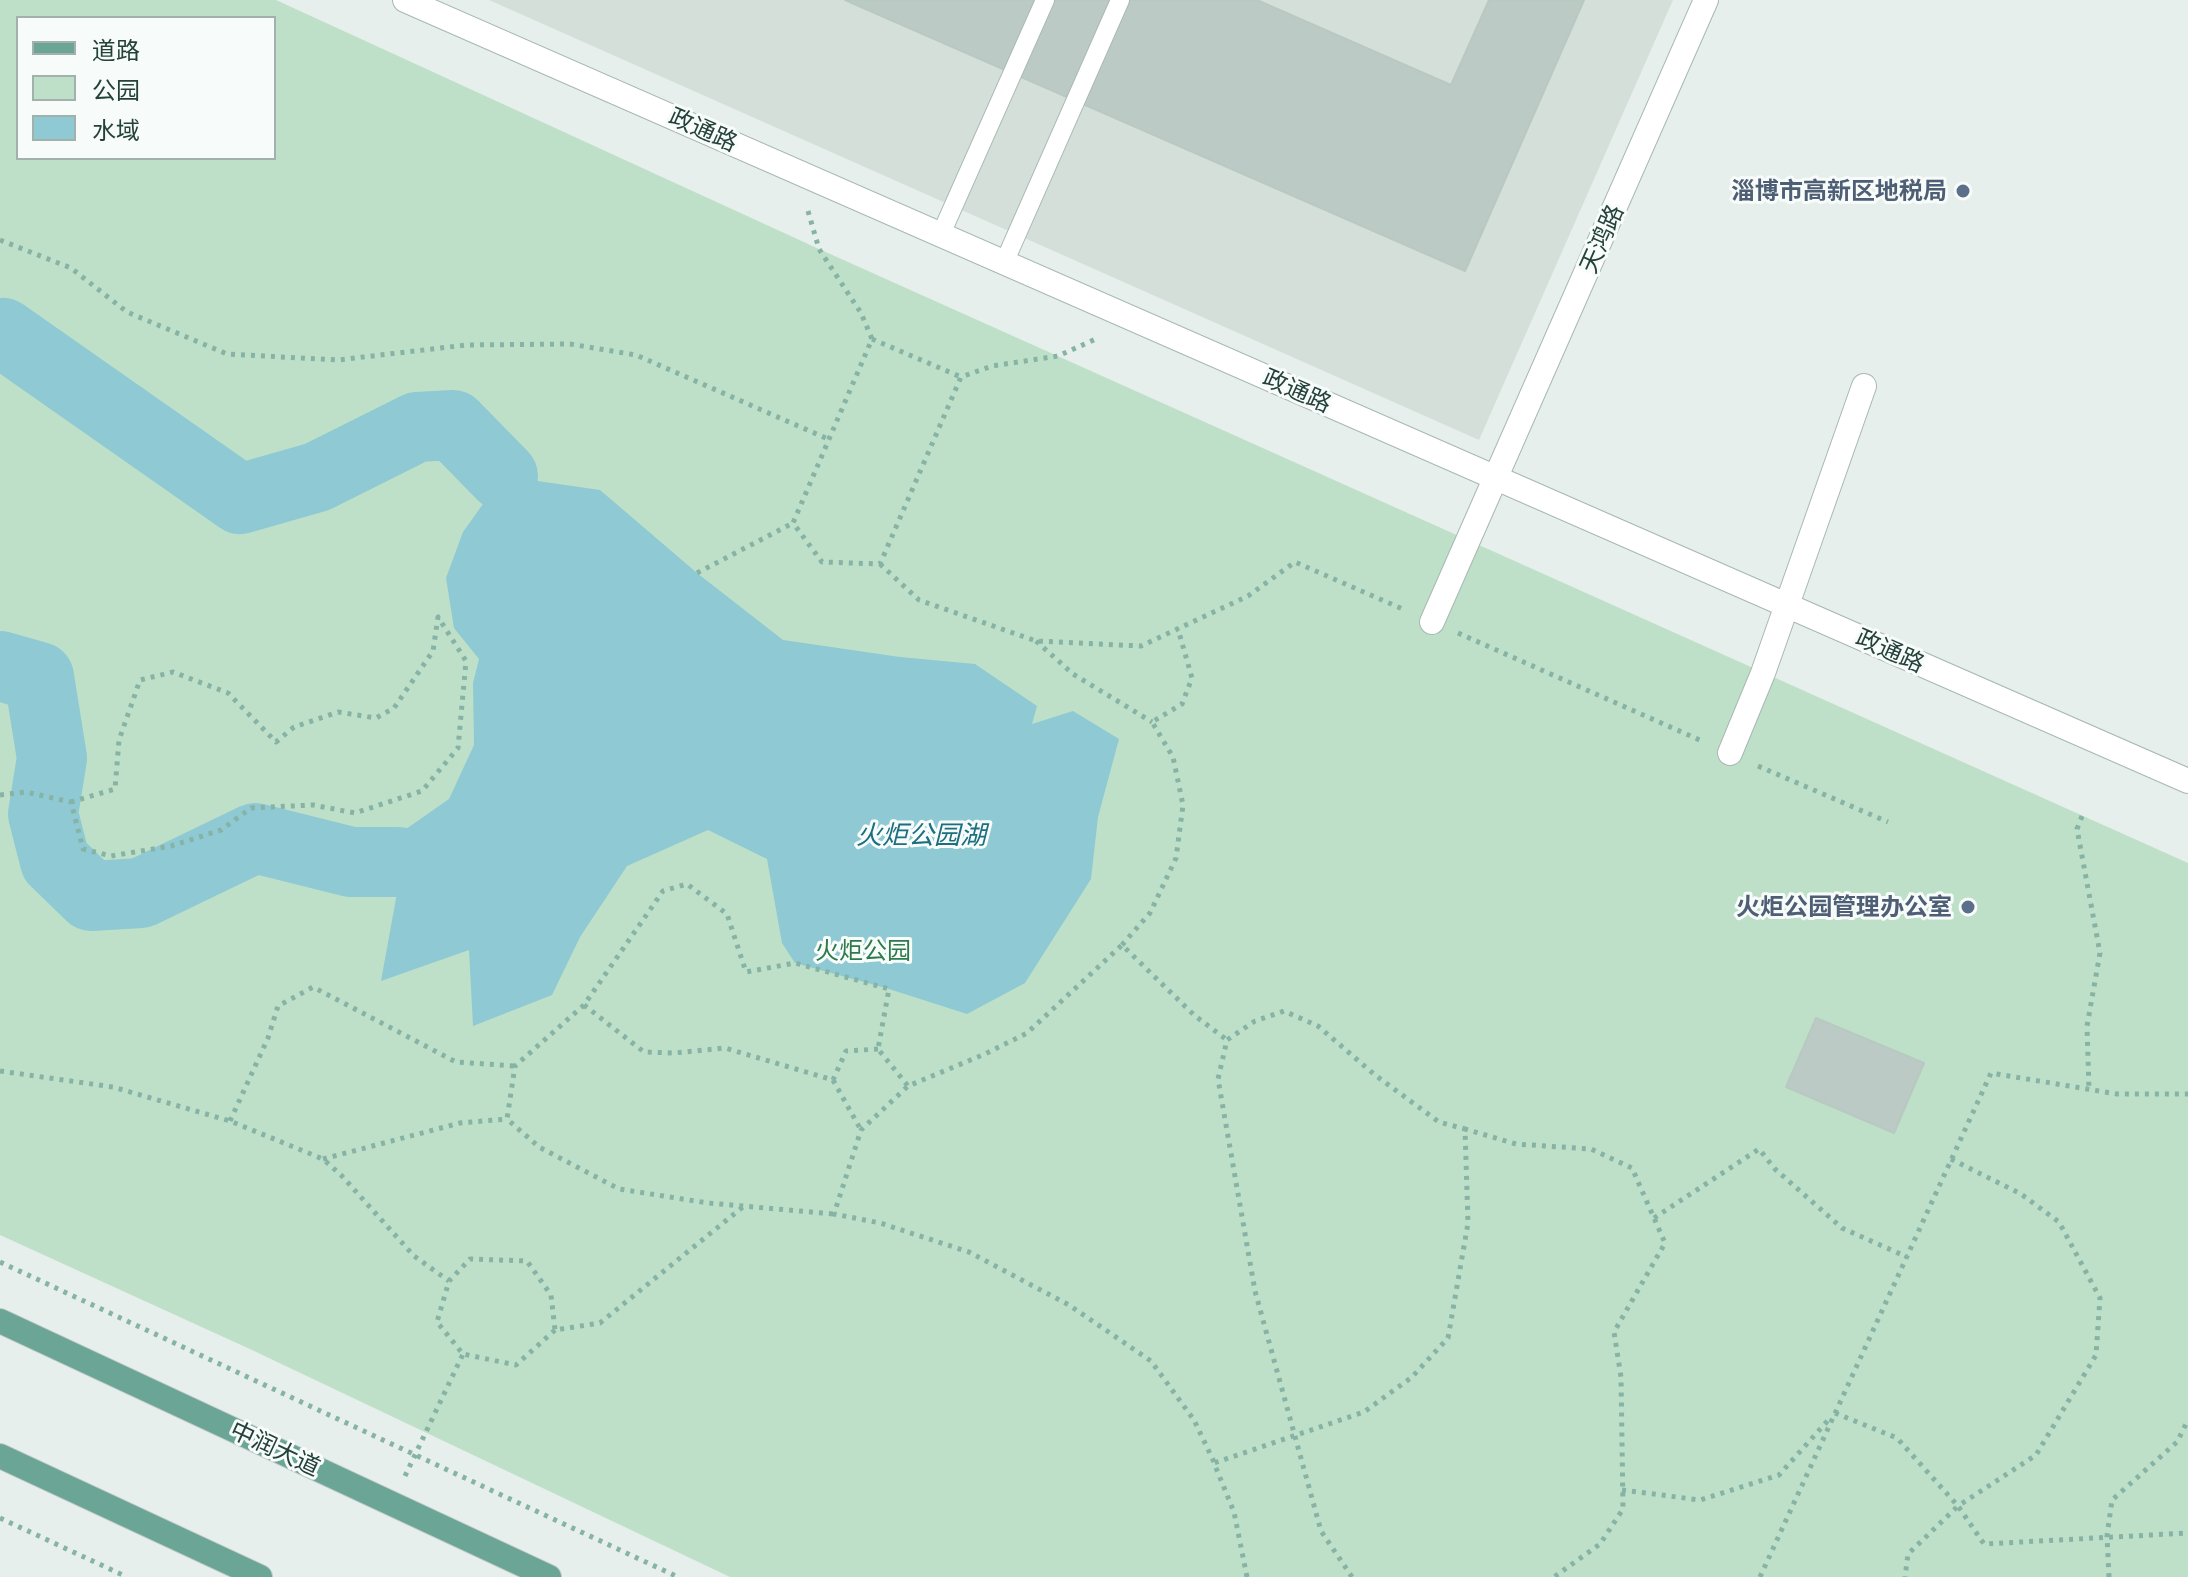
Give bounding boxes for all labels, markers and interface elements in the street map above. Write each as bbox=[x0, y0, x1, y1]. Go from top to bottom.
legend bbox=[16, 16, 276, 160]
text: 道路 bbox=[92, 35, 140, 64]
text: 公园 bbox=[92, 75, 140, 104]
street label: 政通路 bbox=[664, 102, 742, 158]
text: 水域 bbox=[92, 115, 140, 144]
place label: 淄博市高新区地税局 bbox=[1731, 177, 1947, 205]
marker: 淄博市高新区地税局 bbox=[1954, 182, 1972, 200]
street label: 天鸿路 bbox=[1574, 200, 1630, 278]
street label: 政通路 bbox=[1258, 363, 1336, 419]
street label: 政通路 bbox=[1851, 623, 1929, 679]
water label: 火炬公园湖 bbox=[856, 820, 986, 852]
place label: 火炬公园管理办公室 bbox=[1736, 893, 1952, 921]
marker: 火炬公园管理办公室 bbox=[1959, 898, 1977, 916]
park label: 火炬公园 bbox=[815, 937, 911, 965]
street label: 中润大道 bbox=[225, 1416, 325, 1482]

